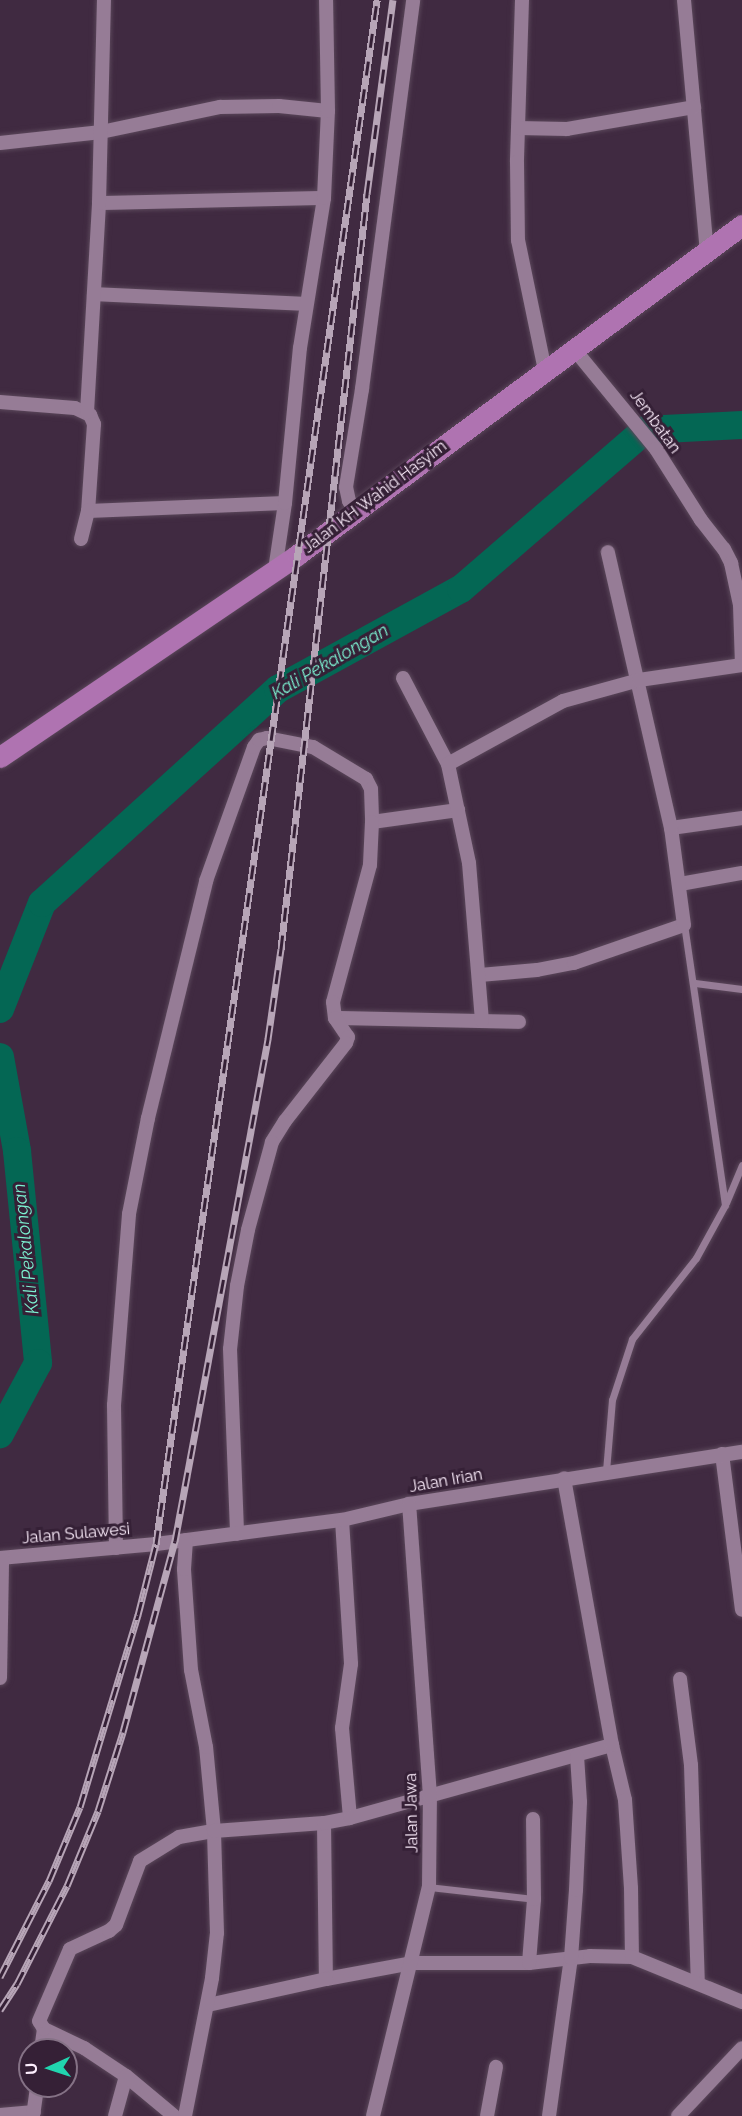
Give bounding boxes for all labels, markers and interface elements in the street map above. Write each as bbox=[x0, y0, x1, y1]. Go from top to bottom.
street label: Jembatan bbox=[626, 387, 684, 457]
street label: Jalan KH Wahid Hasyim bbox=[299, 437, 451, 557]
water label: Kali Pekalongan bbox=[268, 620, 392, 704]
water label: Kali Pekalongan bbox=[8, 1182, 44, 1316]
street label: Jalan Irian bbox=[408, 1465, 484, 1497]
street label: Jalan Sulawesi bbox=[21, 1520, 131, 1548]
street label: Jalan Jawa bbox=[402, 1773, 422, 1853]
north arrow bbox=[18, 2038, 78, 2098]
text: U bbox=[22, 2062, 41, 2075]

